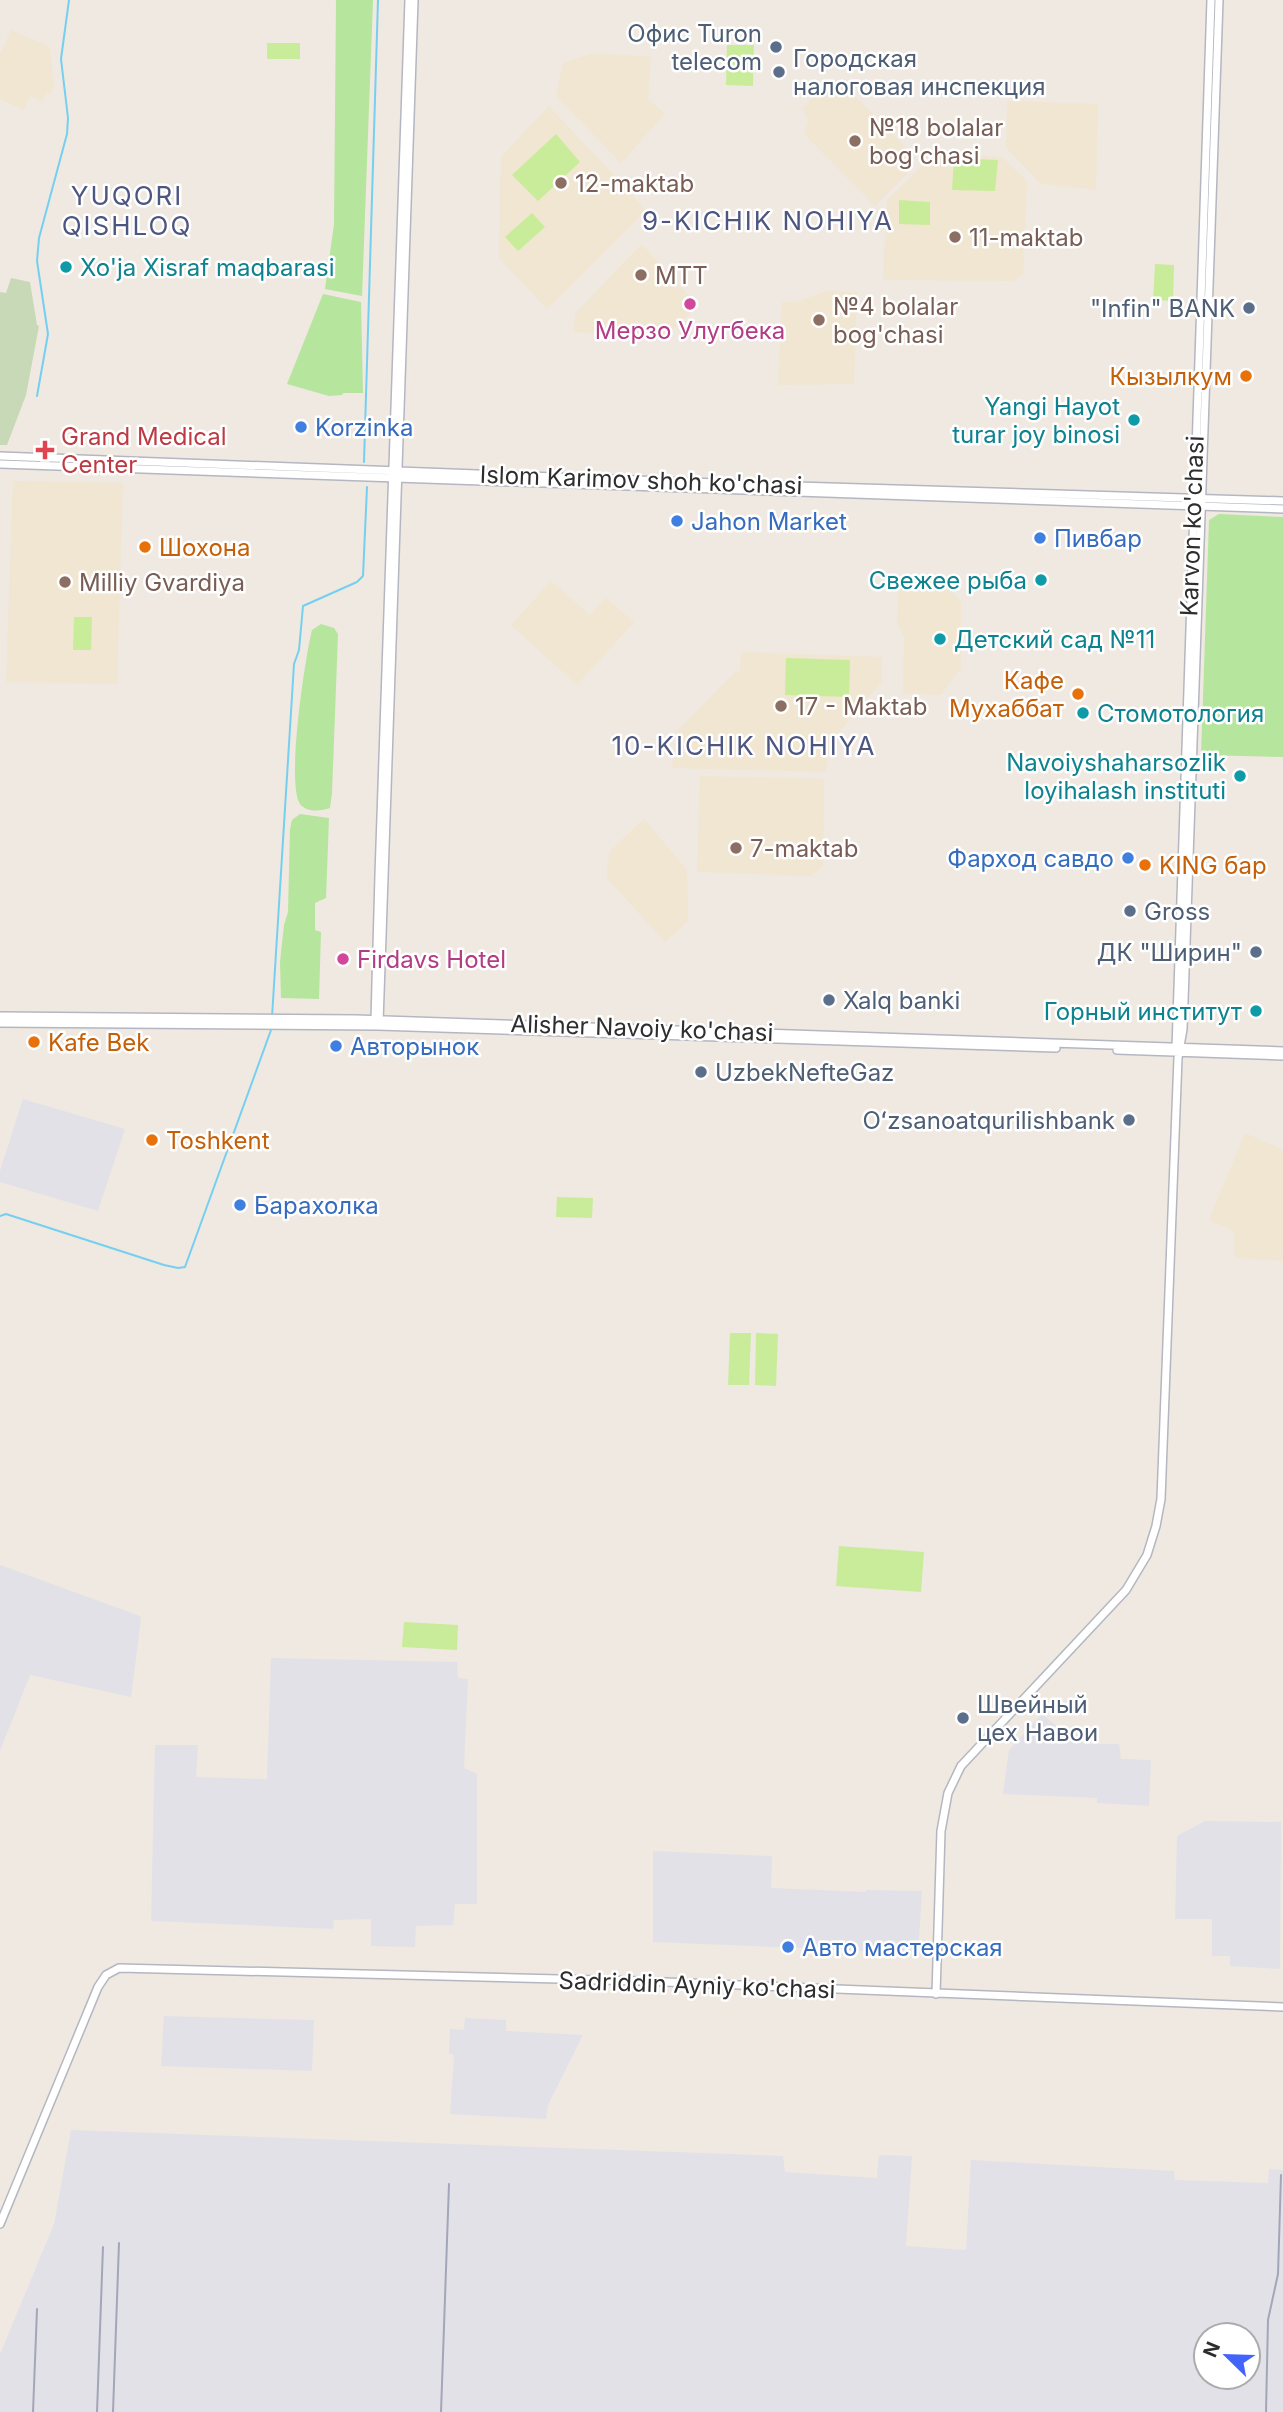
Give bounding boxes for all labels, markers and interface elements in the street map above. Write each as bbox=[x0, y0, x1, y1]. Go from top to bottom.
place label: Офис Turon telecom bbox=[627, 19, 762, 76]
marker: Офис Turon telecom bbox=[768, 39, 784, 55]
place label: Городская налоговая инспекция bbox=[793, 44, 1045, 101]
marker: Городская налоговая инспекция bbox=[771, 64, 787, 80]
place label: №18 bolalar bog'chasi bbox=[869, 113, 1003, 170]
marker: №18 bolalar bog'chasi bbox=[847, 133, 863, 149]
place label: 12-maktab bbox=[575, 169, 694, 198]
marker: 12-maktab bbox=[553, 175, 569, 191]
district label: YUQORI QISHLOQ bbox=[62, 180, 192, 241]
district label: 9-KICHIK NOHIYA bbox=[642, 205, 894, 236]
place label: 11-maktab bbox=[969, 223, 1083, 252]
marker: 11-maktab bbox=[947, 229, 963, 245]
place label: Xo'ja Xisraf maqbarasi bbox=[80, 253, 335, 282]
marker: Xo'ja Xisraf maqbarasi bbox=[58, 259, 74, 275]
place label: MTT bbox=[655, 261, 708, 290]
marker: MTT bbox=[633, 267, 649, 283]
place label: №4 bolalar bog'chasi bbox=[833, 292, 958, 349]
place label: "Infin" BANK bbox=[1090, 294, 1235, 323]
marker: Мерзо Улугбека bbox=[682, 296, 698, 312]
marker: "Infin" BANK bbox=[1241, 300, 1257, 316]
marker: №4 bolalar bog'chasi bbox=[811, 312, 827, 328]
place label: Мерзо Улугбека bbox=[595, 316, 785, 345]
place label: Кызылкум bbox=[1110, 362, 1232, 391]
marker: Кызылкум bbox=[1238, 368, 1254, 384]
place label: Yangi Hayot turar joy binosi bbox=[952, 392, 1120, 449]
marker: Yangi Hayot turar joy binosi bbox=[1126, 412, 1142, 428]
place label: Korzinka bbox=[315, 413, 414, 442]
marker: Korzinka bbox=[293, 419, 309, 435]
place label: Grand Medical Center bbox=[61, 422, 226, 479]
street label: Karvon ko'chasi bbox=[1174, 435, 1210, 617]
marker: Grand Medical Center bbox=[35, 440, 55, 460]
street label: Islom Karimov shoh ko'chasi bbox=[479, 460, 803, 500]
place label: Jahon Market bbox=[691, 507, 847, 536]
marker: Jahon Market bbox=[669, 513, 685, 529]
place label: Пивбар bbox=[1054, 524, 1142, 553]
marker: Пивбар bbox=[1032, 530, 1048, 546]
place label: Шохона bbox=[159, 533, 250, 562]
marker: Шохона bbox=[137, 539, 153, 555]
place label: Свежее рыба bbox=[869, 566, 1027, 595]
place label: Milliy Gvardiya bbox=[79, 568, 245, 597]
marker: Свежее рыба bbox=[1033, 572, 1049, 588]
marker: Milliy Gvardiya bbox=[57, 574, 73, 590]
place label: Детский сад №11 bbox=[954, 625, 1155, 654]
marker: Детский сад №11 bbox=[932, 631, 948, 647]
place label: Кафе Мухаббат bbox=[949, 666, 1064, 723]
marker: Кафе Мухаббат bbox=[1070, 686, 1086, 702]
place label: 17 - Maktab bbox=[795, 692, 927, 721]
marker: 17 - Maktab bbox=[773, 698, 789, 714]
place label: Стомотология bbox=[1097, 699, 1264, 728]
marker: Стомотология bbox=[1075, 705, 1091, 721]
district label: 10-KICHIK NOHIYA bbox=[612, 730, 876, 761]
place label: Navoiyshaharsozlik loyihalash instituti bbox=[1006, 748, 1226, 805]
marker: Navoiyshaharsozlik loyihalash instituti bbox=[1232, 768, 1248, 784]
place label: 7-maktab bbox=[750, 834, 858, 863]
marker: 7-maktab bbox=[728, 840, 744, 856]
place label: Фарход савдо bbox=[947, 844, 1114, 873]
marker: Фарход савдо bbox=[1120, 850, 1136, 866]
place label: KING бар bbox=[1159, 851, 1267, 880]
marker: KING бар bbox=[1137, 857, 1153, 873]
place label: Gross bbox=[1144, 897, 1210, 926]
marker: Gross bbox=[1122, 903, 1138, 919]
place label: ДК "Ширин" bbox=[1097, 938, 1242, 967]
marker: ДК "Ширин" bbox=[1248, 944, 1264, 960]
place label: Firdavs Hotel bbox=[357, 945, 506, 974]
marker: Firdavs Hotel bbox=[335, 951, 351, 967]
place label: Xalq banki bbox=[843, 986, 960, 1015]
marker: Xalq banki bbox=[821, 992, 837, 1008]
place label: Горный институт bbox=[1044, 997, 1242, 1026]
marker: Горный институт bbox=[1248, 1003, 1264, 1019]
street label: Alisher Navoiy ko'chasi bbox=[510, 1009, 774, 1047]
place label: Kafe Bek bbox=[48, 1028, 149, 1057]
place label: Авторынок bbox=[350, 1032, 479, 1061]
marker: Kafe Bek bbox=[26, 1034, 42, 1050]
marker: Авторынок bbox=[328, 1038, 344, 1054]
place label: UzbekNefteGaz bbox=[715, 1058, 894, 1087]
marker: UzbekNefteGaz bbox=[693, 1064, 709, 1080]
place label: Oʻzsanoatqurilishbank bbox=[863, 1106, 1115, 1135]
marker: Oʻzsanoatqurilishbank bbox=[1121, 1112, 1137, 1128]
place label: Toshkent bbox=[166, 1126, 270, 1155]
marker: Toshkent bbox=[144, 1132, 160, 1148]
place label: Барахолка bbox=[254, 1191, 379, 1220]
marker: Барахолка bbox=[232, 1197, 248, 1213]
place label: Швейный цех Навои bbox=[977, 1690, 1098, 1747]
marker: Швейный цех Навои bbox=[955, 1710, 971, 1726]
place label: Авто мастерская bbox=[802, 1933, 1003, 1962]
marker: Авто мастерская bbox=[780, 1939, 796, 1955]
street label: Sadriddin Ayniy ko'chasi bbox=[558, 1966, 836, 2004]
north arrow bbox=[1192, 2321, 1262, 2391]
text: N bbox=[1198, 2338, 1225, 2361]

